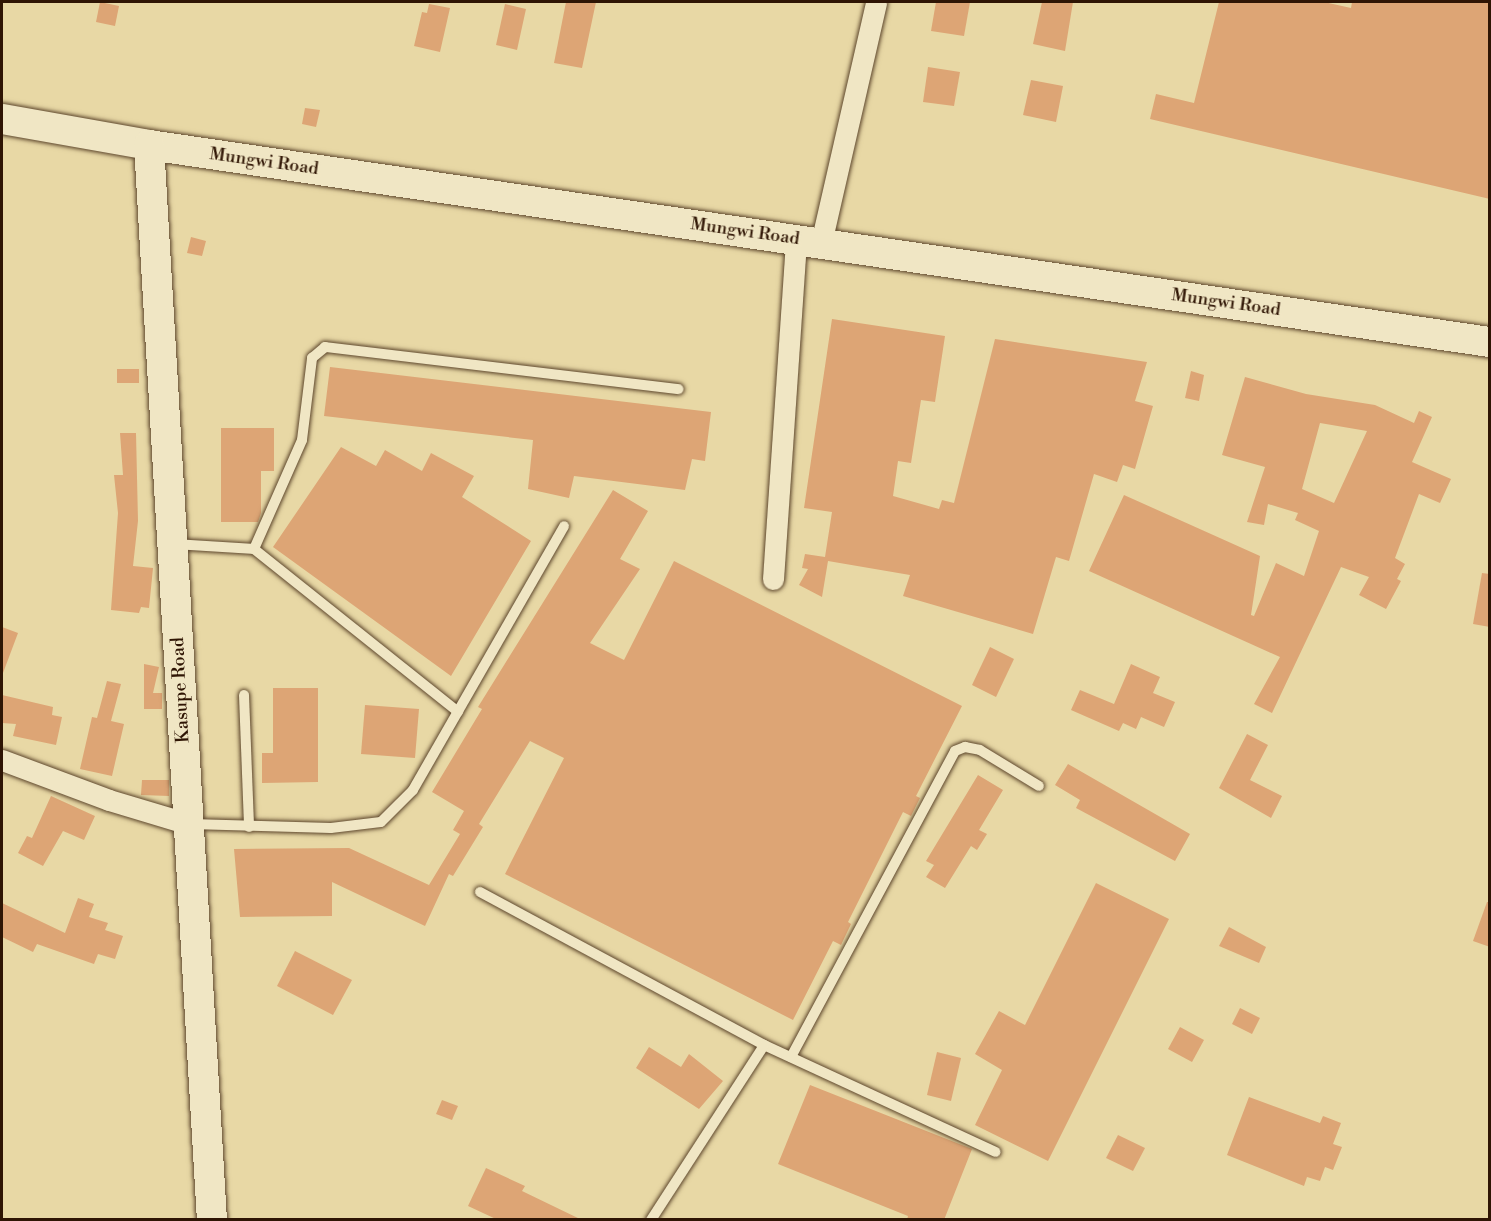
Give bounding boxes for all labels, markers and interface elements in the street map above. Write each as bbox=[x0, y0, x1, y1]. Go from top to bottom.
street label: Mungwi Road bbox=[208, 144, 320, 180]
street label: Mungwi Road bbox=[689, 214, 801, 250]
street label: Mungwi Road bbox=[1170, 285, 1282, 321]
street label: Kasupe Road bbox=[167, 636, 195, 744]

